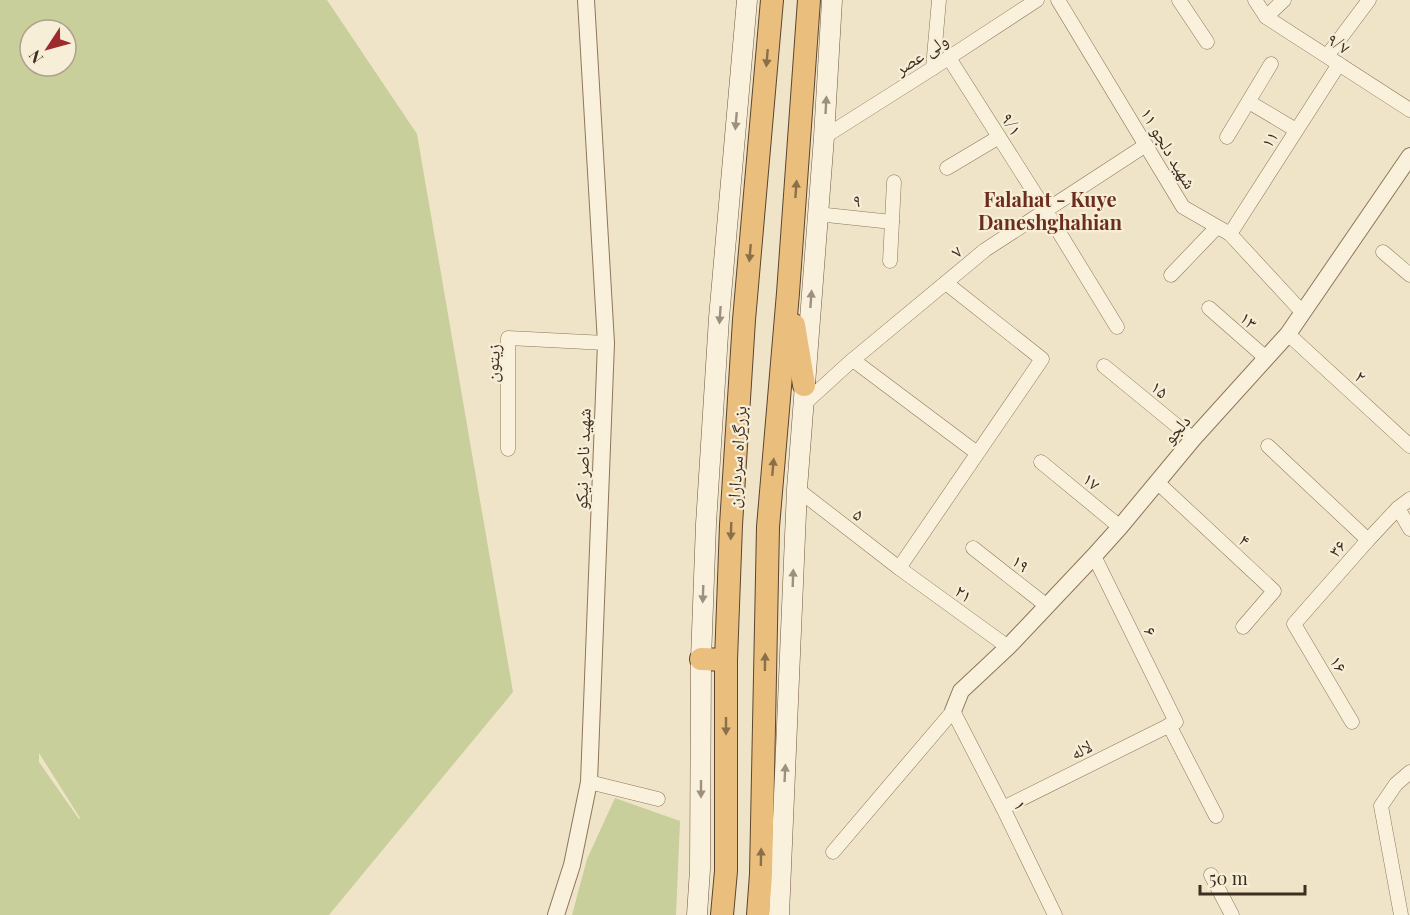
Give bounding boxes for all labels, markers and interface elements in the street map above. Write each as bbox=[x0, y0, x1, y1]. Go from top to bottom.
north arrow bbox=[18, 18, 78, 78]
street label: ۹/۷ bbox=[1323, 27, 1355, 59]
street label: ولی عصر bbox=[889, 28, 952, 81]
text: N bbox=[23, 46, 47, 68]
one-way arrow bbox=[762, 49, 772, 68]
one-way arrow bbox=[821, 95, 831, 114]
street label: شهید دلجو ۱۱ bbox=[1135, 103, 1203, 193]
street label: ۹/۱ bbox=[996, 108, 1028, 140]
one-way arrow bbox=[731, 112, 741, 131]
street label: ۱۱ bbox=[1255, 126, 1283, 152]
one-way arrow bbox=[791, 179, 800, 198]
district label: Falahat - Kuye Daneshghahian bbox=[978, 185, 1123, 235]
street label: ۹ bbox=[852, 188, 862, 212]
street label: ۷ bbox=[945, 239, 967, 263]
one-way arrow bbox=[745, 243, 755, 262]
one-way arrow bbox=[806, 290, 816, 309]
one-way arrow bbox=[715, 306, 725, 325]
street label: ۱۳ bbox=[1235, 306, 1263, 334]
street label: زیتون bbox=[479, 343, 505, 383]
street label: ۲ bbox=[1350, 364, 1372, 388]
street label: ۱۵ bbox=[1146, 375, 1174, 403]
street label: بزرگراه سرداران bbox=[720, 405, 752, 509]
street label: شهید ناصر نیکو bbox=[568, 408, 596, 510]
street label: دلجو bbox=[1157, 409, 1195, 449]
one-way arrow bbox=[769, 457, 778, 476]
street label: ۱۷ bbox=[1078, 467, 1106, 495]
street label: ۵ bbox=[848, 502, 870, 526]
one-way arrow bbox=[726, 521, 735, 540]
street label: ۴ bbox=[1234, 528, 1256, 552]
street label: ۳۶ bbox=[1323, 534, 1351, 562]
street label: ۱۹ bbox=[1007, 549, 1035, 577]
one-way arrow bbox=[788, 568, 798, 587]
street label: ۲۱ bbox=[950, 579, 978, 607]
one-way arrow bbox=[699, 584, 708, 603]
street label: ۶ bbox=[1138, 622, 1164, 640]
street label: ۱۶ bbox=[1325, 651, 1353, 677]
one-way arrow bbox=[761, 652, 770, 671]
one-way arrow bbox=[721, 716, 731, 735]
street label: لاله bbox=[1066, 734, 1096, 764]
one-way arrow bbox=[780, 763, 789, 782]
one-way arrow bbox=[696, 779, 706, 798]
street label: ۱ bbox=[1008, 796, 1034, 814]
one-way arrow bbox=[756, 847, 766, 866]
scale bar bbox=[1200, 858, 1305, 896]
text: 50 m bbox=[1209, 866, 1248, 890]

